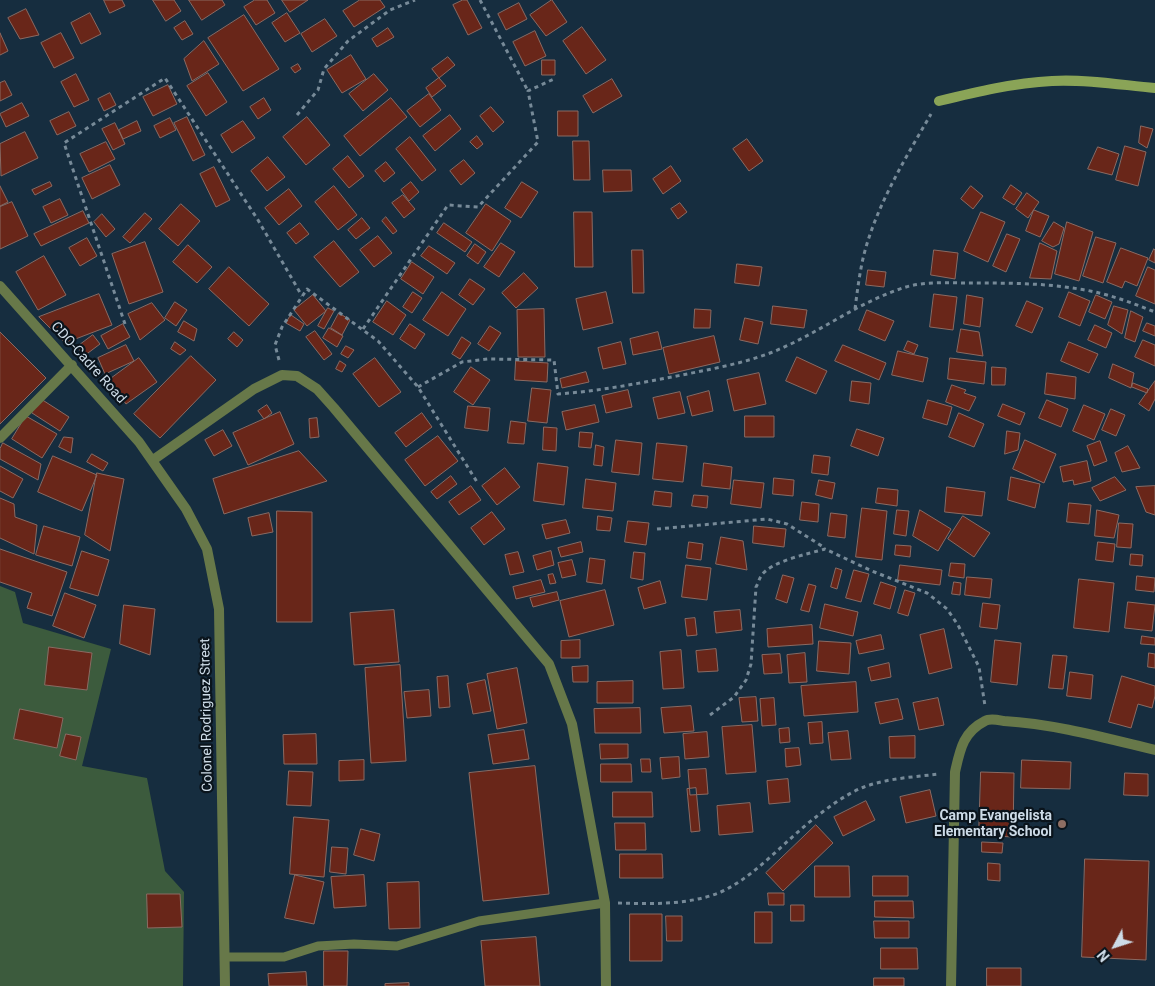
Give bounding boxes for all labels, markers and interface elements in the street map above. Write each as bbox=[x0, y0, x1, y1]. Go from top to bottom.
street label: CDO-Cadre Road bbox=[47, 319, 129, 407]
street label: Colonel Rodriguez Street bbox=[197, 638, 217, 792]
place label: Camp Evangelista Elementary School bbox=[934, 808, 1052, 840]
marker: Camp Evangelista Elementary School bbox=[1056, 818, 1068, 830]
north arrow bbox=[1090, 921, 1140, 971]
text: N bbox=[1094, 947, 1113, 965]

